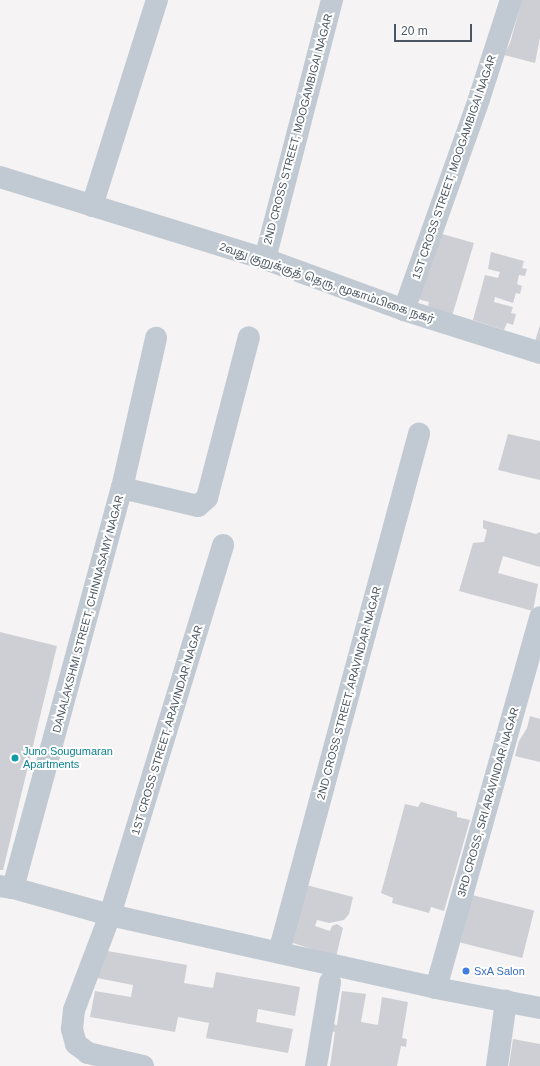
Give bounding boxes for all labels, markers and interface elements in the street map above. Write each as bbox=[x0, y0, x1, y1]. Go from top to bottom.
street label: 2ND CROSS STREET, MOOGAMBIGAI NAGAR bbox=[261, 12, 335, 246]
scale bar bbox=[396, 16, 474, 42]
text: 20 m bbox=[401, 24, 428, 38]
street label: 1ST CROSS STREET, MOOGAMBIGAI NAGAR bbox=[409, 53, 499, 281]
street label: 2வது குறுக்குத் தெரு, மூகாம்பிகை நகர் bbox=[218, 240, 436, 326]
street label: DANALAKSHMI STREET, CHINNASAMY NAGAR bbox=[50, 494, 126, 734]
street label: 2ND CROSS STREET, ARAVINDAR NAGAR bbox=[314, 585, 384, 801]
street label: 1ST CROSS STREET, ARAVINDAR NAGAR bbox=[129, 623, 205, 837]
street label: 3RD CROSS, SRI ARAVINDAR NAGAR bbox=[454, 705, 522, 899]
place label: Juno Sougumaran Apartments bbox=[23, 745, 113, 771]
marker: Juno Sougumaran Apartments bbox=[10, 753, 20, 763]
place label: SxA Salon bbox=[474, 964, 525, 978]
marker: SxA Salon bbox=[461, 966, 471, 976]

